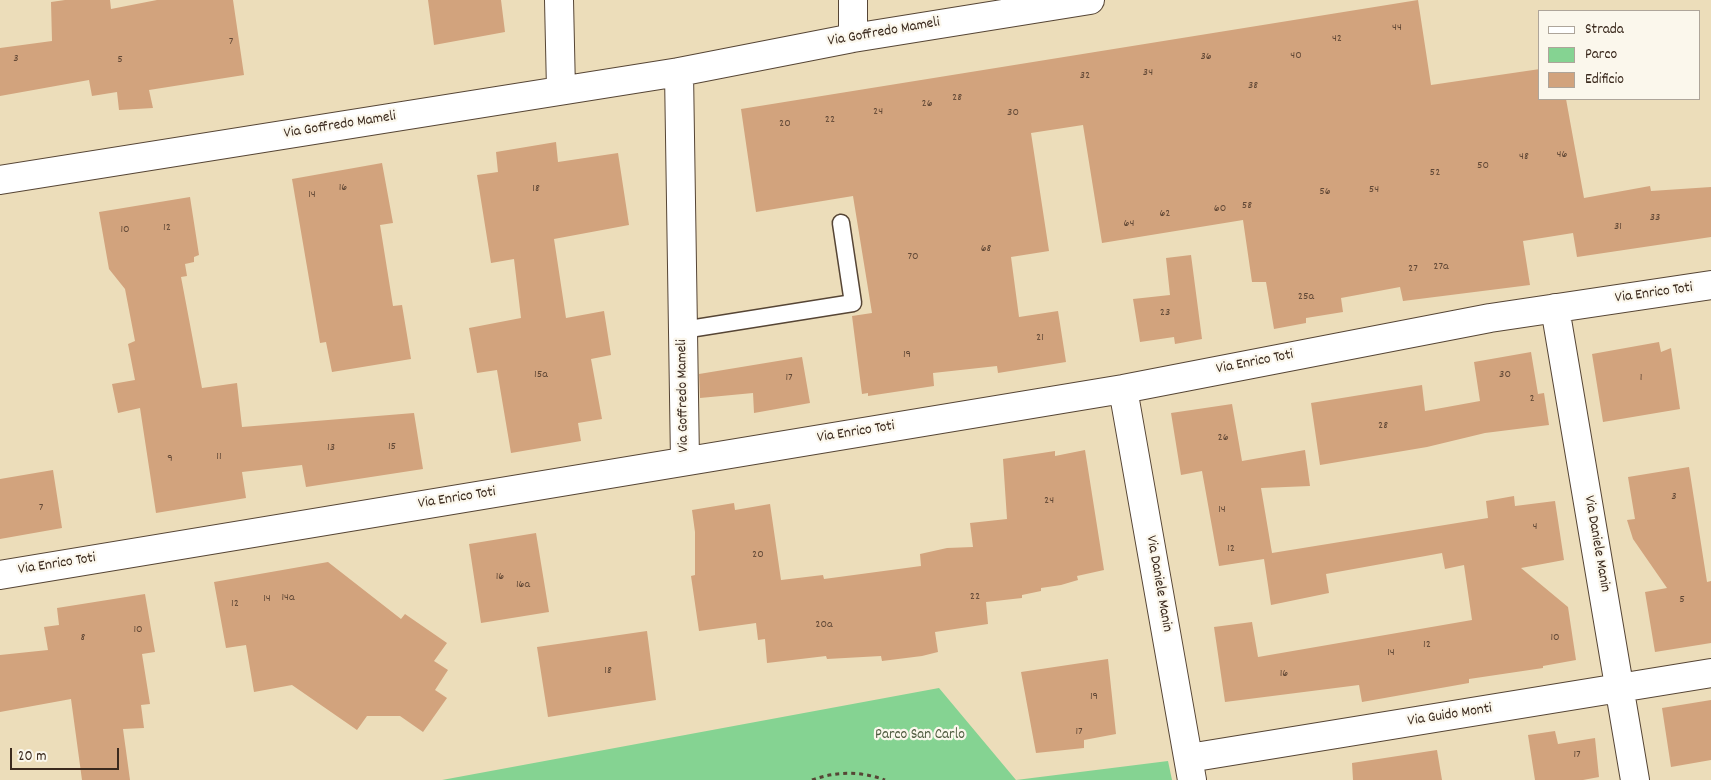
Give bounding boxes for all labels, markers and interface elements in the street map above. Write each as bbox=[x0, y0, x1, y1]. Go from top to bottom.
legend bbox=[1538, 10, 1701, 100]
street label: Via Goffredo Mameli bbox=[827, 14, 941, 52]
text: Strada bbox=[1585, 19, 1624, 41]
house number: 44 bbox=[1392, 21, 1402, 35]
house number: 42 bbox=[1332, 32, 1342, 46]
house number: 7 bbox=[229, 35, 233, 49]
text: Parco bbox=[1585, 44, 1617, 66]
house number: 40 bbox=[1290, 49, 1302, 63]
house number: 36 bbox=[1200, 50, 1212, 64]
house number: 3 bbox=[13, 52, 19, 66]
house number: 5 bbox=[117, 53, 123, 67]
house number: 34 bbox=[1143, 66, 1153, 80]
house number: 32 bbox=[1080, 69, 1090, 83]
text: Edificio bbox=[1585, 69, 1624, 91]
house number: 38 bbox=[1248, 79, 1258, 93]
house number: 28 bbox=[952, 91, 962, 105]
house number: 26 bbox=[921, 97, 933, 111]
house number: 24 bbox=[873, 105, 883, 119]
house number: 30 bbox=[1007, 106, 1019, 120]
street label: Via Goffredo Mameli bbox=[283, 108, 397, 144]
house number: 22 bbox=[825, 113, 835, 127]
house number: 20 bbox=[779, 117, 791, 131]
house number: 46 bbox=[1557, 148, 1567, 162]
house number: 48 bbox=[1519, 150, 1529, 164]
house number: 50 bbox=[1477, 159, 1489, 173]
house number: 52 bbox=[1430, 166, 1440, 180]
house number: 16 bbox=[339, 181, 347, 195]
house number: 18 bbox=[532, 182, 540, 196]
house number: 54 bbox=[1369, 183, 1379, 197]
house number: 56 bbox=[1319, 185, 1331, 199]
house number: 14 bbox=[308, 188, 316, 202]
house number: 58 bbox=[1242, 199, 1252, 213]
house number: 60 bbox=[1214, 202, 1226, 216]
house number: 62 bbox=[1159, 207, 1171, 221]
house number: 33 bbox=[1650, 211, 1660, 225]
house number: 64 bbox=[1124, 217, 1134, 231]
house number: 31 bbox=[1614, 220, 1622, 234]
house number: 12 bbox=[163, 221, 171, 235]
house number: 10 bbox=[120, 223, 130, 237]
house number: 68 bbox=[981, 242, 991, 256]
house number: 70 bbox=[907, 250, 919, 264]
house number: 27a bbox=[1433, 260, 1449, 274]
house number: 27 bbox=[1408, 262, 1418, 276]
street label: Via Enrico Toti bbox=[1614, 280, 1694, 308]
house number: 25a bbox=[1298, 290, 1314, 304]
house number: 23 bbox=[1160, 306, 1170, 320]
house number: 21 bbox=[1036, 331, 1044, 345]
street label: Via Goffredo Mameli bbox=[674, 339, 694, 453]
street label: Via Enrico Toti bbox=[1215, 347, 1295, 379]
house number: 19 bbox=[903, 348, 911, 362]
house number: 15a bbox=[534, 368, 548, 382]
house number: 30 bbox=[1499, 368, 1511, 382]
house number: 17 bbox=[785, 371, 793, 385]
house number: 1 bbox=[1640, 371, 1642, 385]
house number: 2 bbox=[1529, 392, 1535, 406]
street label: Via Enrico Toti bbox=[816, 418, 896, 448]
house number: 28 bbox=[1378, 419, 1388, 433]
house number: 26 bbox=[1217, 431, 1229, 445]
house number: 15 bbox=[388, 440, 396, 454]
house number: 13 bbox=[327, 441, 335, 455]
house number: 11 bbox=[216, 450, 222, 464]
house number: 9 bbox=[167, 452, 173, 466]
street label: Via Enrico Toti bbox=[417, 484, 497, 514]
house number: 3 bbox=[1671, 490, 1677, 504]
house number: 24 bbox=[1044, 494, 1054, 508]
street label: Via Daniele Manin bbox=[1579, 494, 1613, 594]
house number: 7 bbox=[39, 501, 43, 515]
house number: 14 bbox=[1218, 503, 1226, 517]
house number: 4 bbox=[1533, 520, 1537, 534]
street label: Via Daniele Manin bbox=[1141, 534, 1175, 634]
house number: 12 bbox=[1227, 542, 1235, 556]
house number: 20 bbox=[752, 548, 764, 562]
street label: Via Enrico Toti bbox=[17, 550, 97, 580]
house number: 16 bbox=[496, 570, 504, 584]
house number: 16a bbox=[516, 578, 530, 592]
house number: 22 bbox=[970, 590, 980, 604]
house number: 14a bbox=[281, 591, 295, 605]
house number: 14 bbox=[263, 592, 271, 606]
house number: 5 bbox=[1679, 593, 1685, 607]
house number: 12 bbox=[231, 597, 239, 611]
house number: 20a bbox=[815, 618, 833, 632]
house number: 10 bbox=[133, 623, 143, 637]
house number: 8 bbox=[81, 631, 85, 645]
house number: 10 bbox=[1550, 631, 1560, 645]
house number: 12 bbox=[1423, 638, 1431, 652]
house number: 14 bbox=[1387, 646, 1395, 660]
house number: 18 bbox=[604, 664, 612, 678]
house number: 16 bbox=[1280, 667, 1288, 681]
house number: 19 bbox=[1090, 690, 1098, 704]
street label: Via Guido Monti bbox=[1407, 700, 1493, 732]
house number: 17 bbox=[1075, 725, 1083, 739]
park label: Parco San Carlo bbox=[875, 727, 965, 745]
scale bar bbox=[12, 738, 121, 770]
text: 20 m bbox=[18, 746, 46, 768]
house number: 17 bbox=[1573, 748, 1581, 762]

